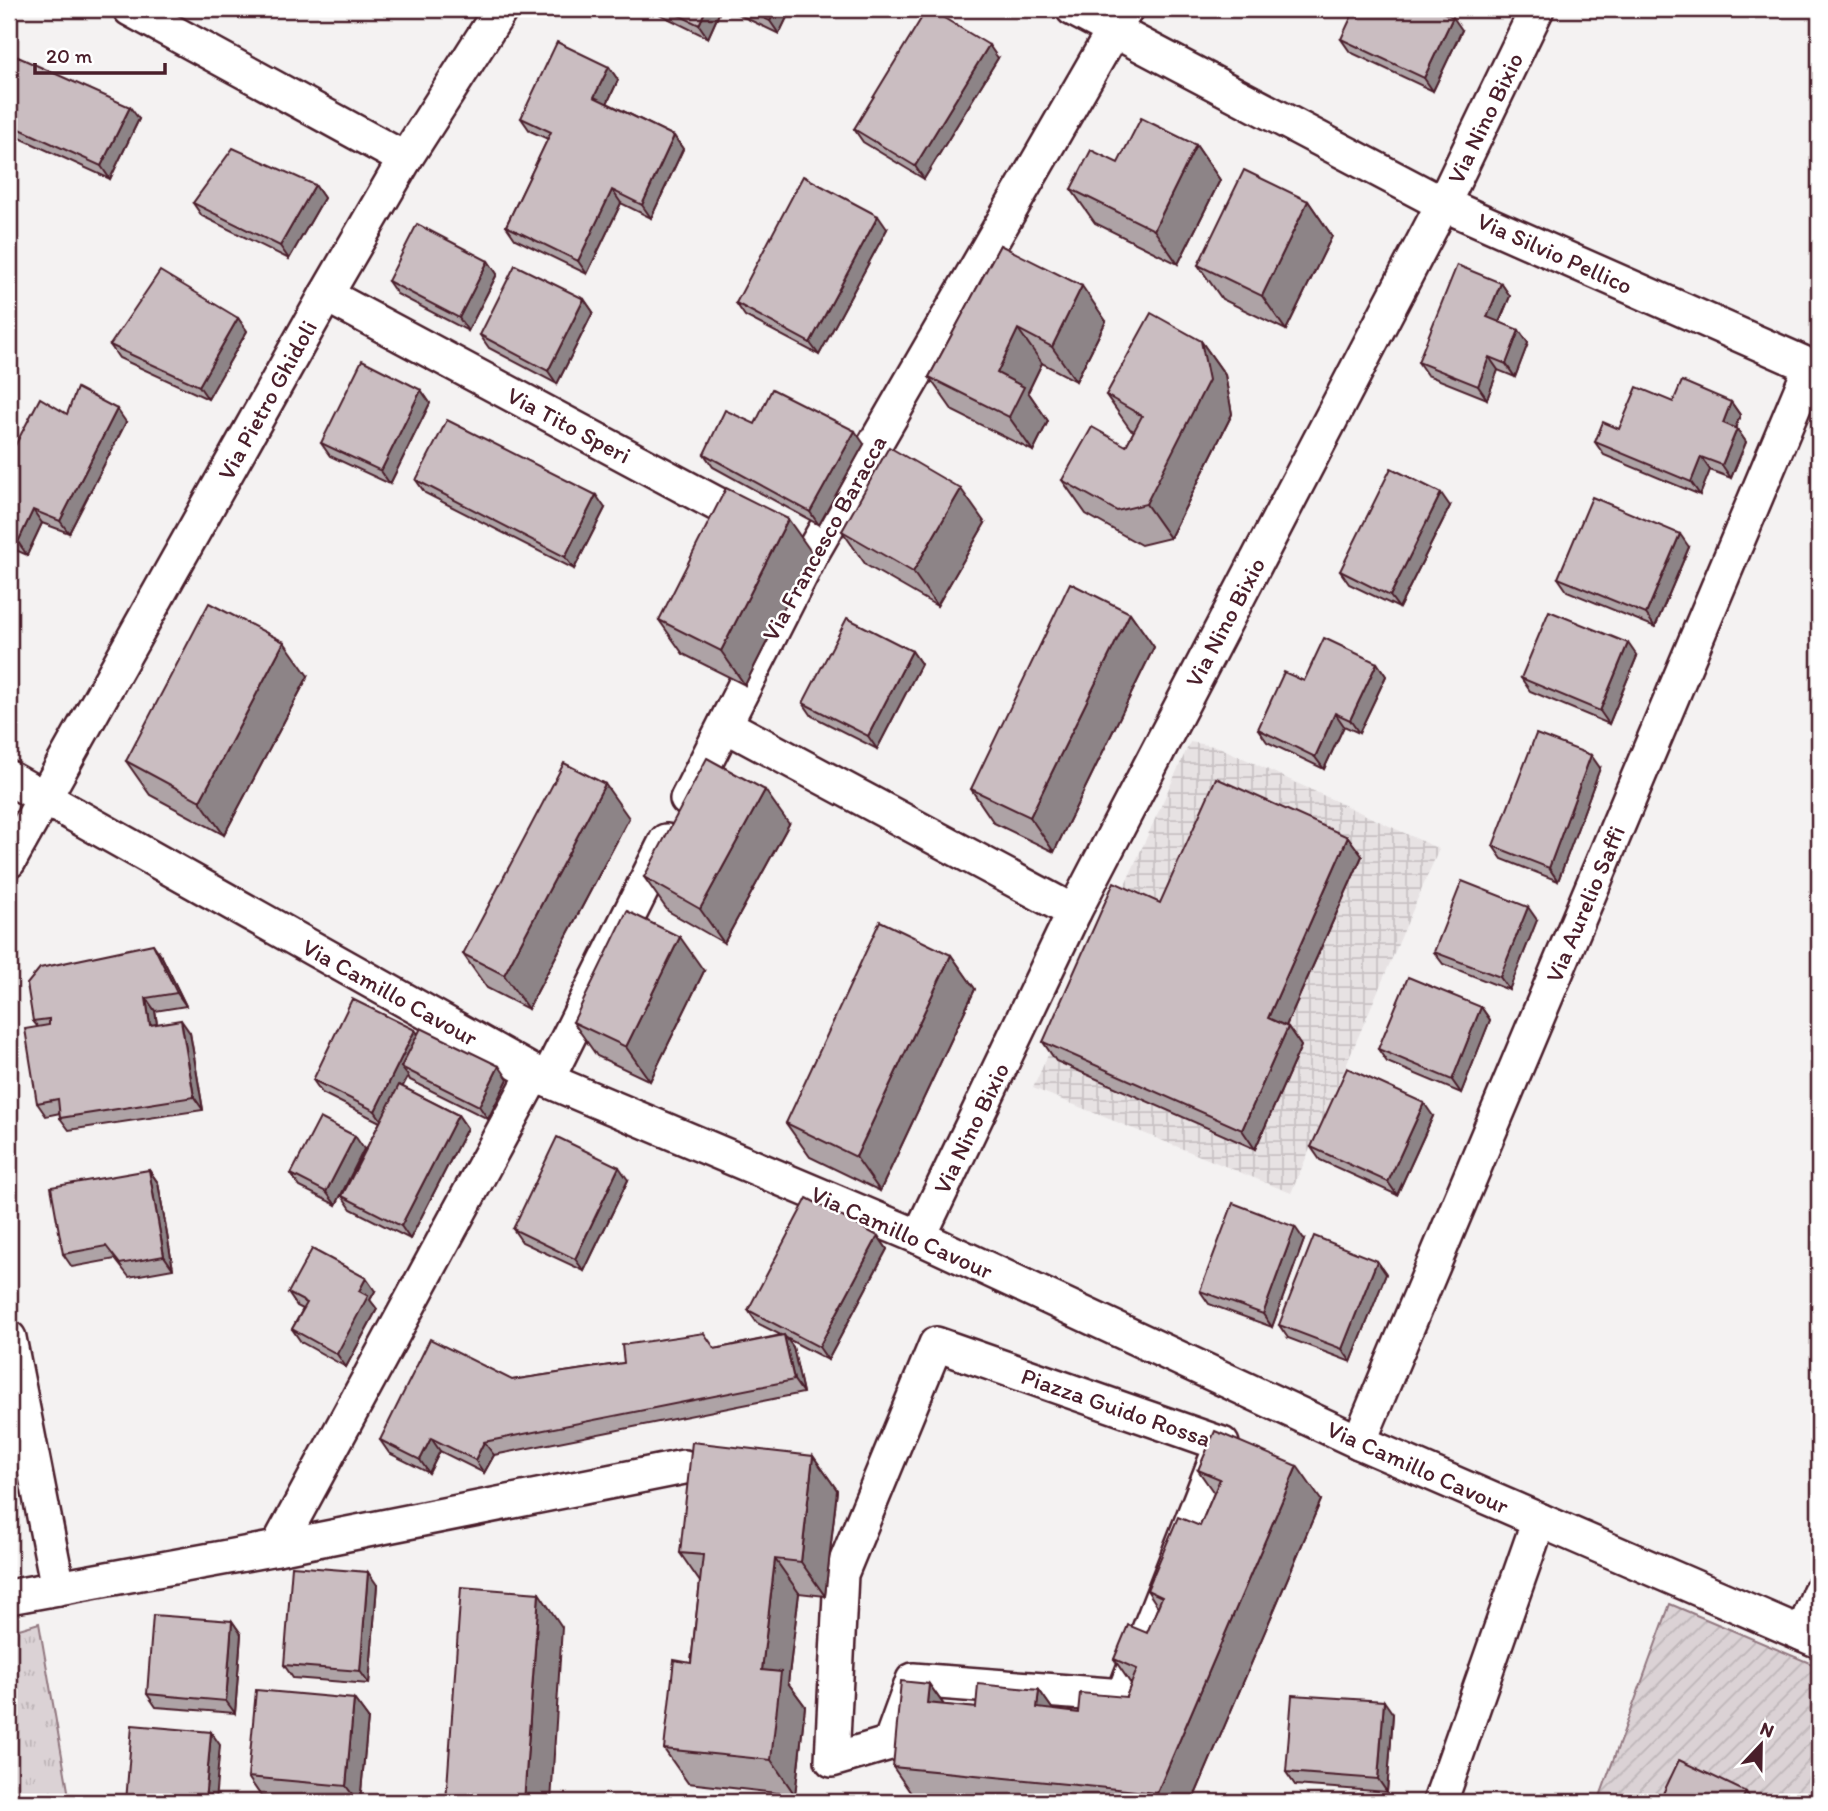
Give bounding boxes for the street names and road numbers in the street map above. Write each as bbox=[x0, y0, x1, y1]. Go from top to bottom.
street label: Via Nino Bixio bbox=[1441, 48, 1529, 188]
street label: Via Silvio Pellico bbox=[1473, 206, 1637, 300]
street label: Via Pietro Ghidoli bbox=[211, 315, 323, 485]
street label: Via Tito Speri bbox=[502, 380, 636, 470]
street label: Via Francesco Baracca bbox=[755, 430, 893, 646]
street label: Via Nino Bixio bbox=[1179, 552, 1271, 692]
street label: Via Aurelio Saffi bbox=[1539, 821, 1631, 987]
street label: Via Camillo Cavour bbox=[297, 932, 483, 1052]
street label: Via Nino Bixio bbox=[927, 1058, 1015, 1198]
street label: Via Camillo Cavour bbox=[807, 1179, 997, 1285]
street label: Piazza Guido Rossa bbox=[1017, 1361, 1215, 1453]
street label: Via Camillo Cavour bbox=[1323, 1414, 1513, 1520]

